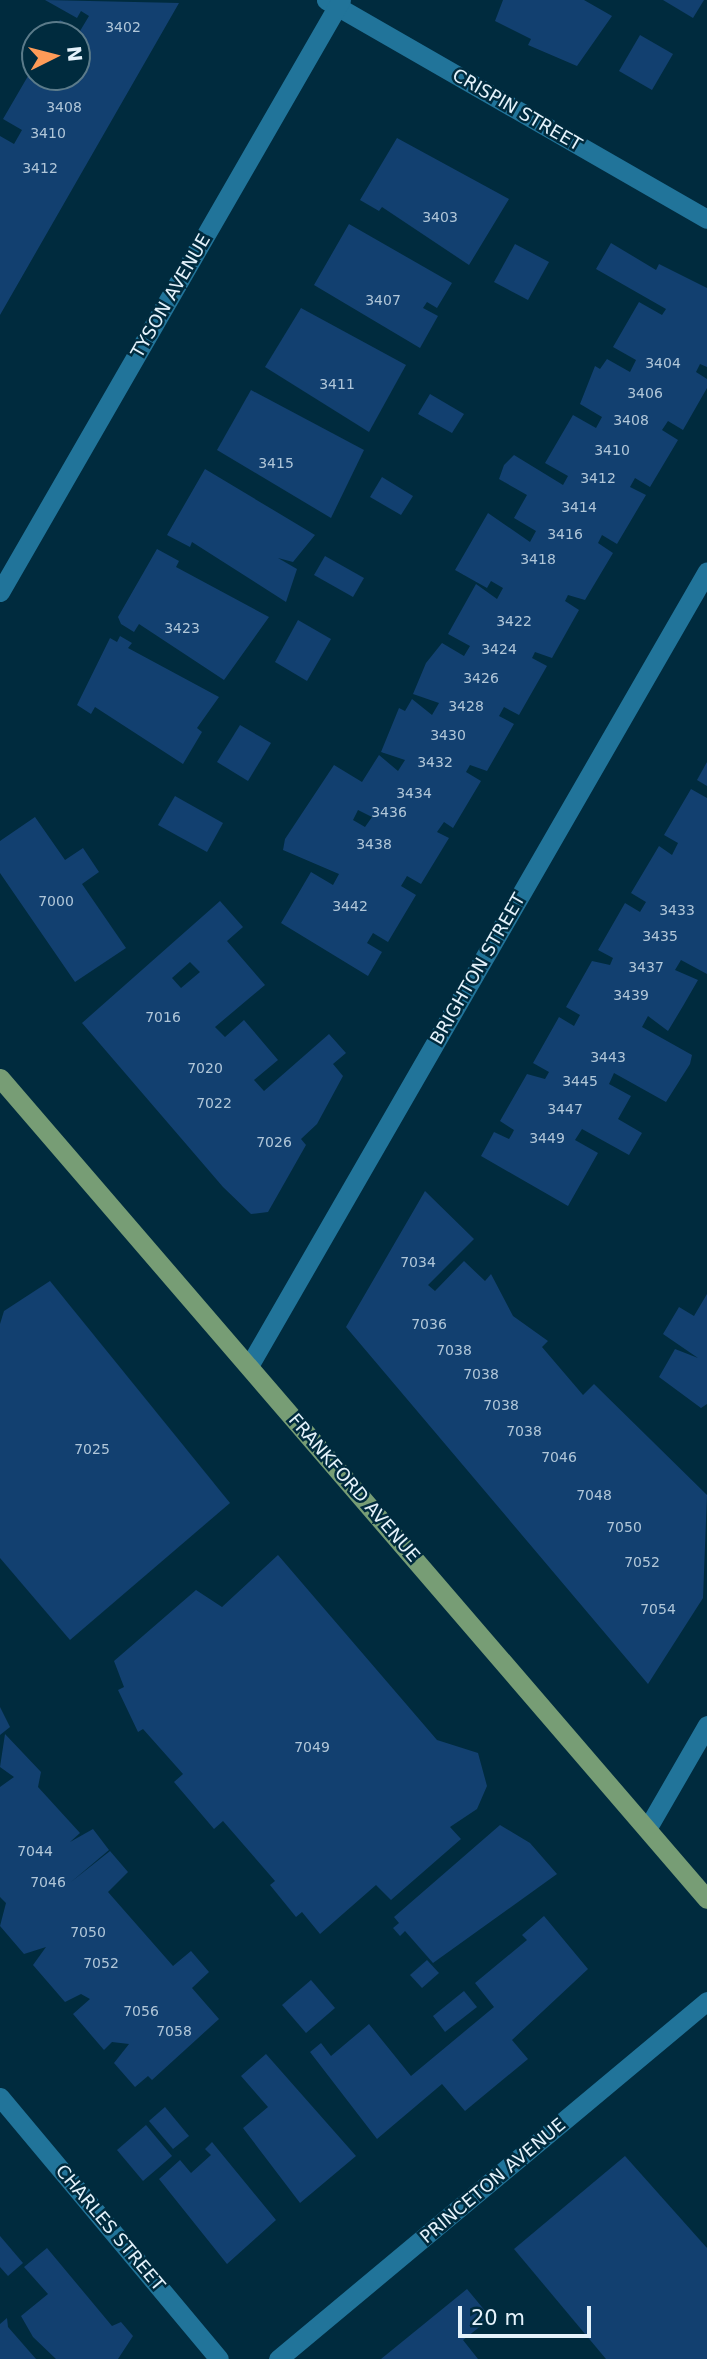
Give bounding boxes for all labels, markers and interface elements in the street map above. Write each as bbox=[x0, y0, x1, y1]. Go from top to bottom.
house number: 3402 bbox=[105, 19, 141, 35]
north arrow bbox=[21, 21, 91, 91]
text: N bbox=[63, 45, 87, 63]
street label: CRISPIN STREET bbox=[448, 64, 586, 156]
house number: 3408 bbox=[46, 99, 82, 115]
house number: 3410 bbox=[30, 125, 66, 141]
house number: 3412 bbox=[22, 160, 58, 176]
house number: 3403 bbox=[422, 209, 458, 225]
street label: TYSON AVENUE bbox=[127, 230, 215, 362]
house number: 3407 bbox=[365, 292, 401, 308]
house number: 3404 bbox=[645, 355, 681, 371]
house number: 3411 bbox=[319, 376, 355, 392]
house number: 3406 bbox=[627, 385, 663, 401]
house number: 3408 bbox=[613, 412, 649, 428]
house number: 3410 bbox=[594, 442, 630, 458]
house number: 3415 bbox=[258, 455, 294, 471]
house number: 3412 bbox=[580, 470, 616, 486]
house number: 3414 bbox=[561, 499, 597, 515]
house number: 3416 bbox=[547, 526, 583, 542]
house number: 3418 bbox=[520, 551, 556, 567]
house number: 3422 bbox=[496, 613, 532, 629]
house number: 3423 bbox=[164, 620, 200, 636]
house number: 3424 bbox=[481, 641, 517, 657]
house number: 3426 bbox=[463, 670, 499, 686]
house number: 3428 bbox=[448, 698, 484, 714]
house number: 3430 bbox=[430, 727, 466, 743]
house number: 3432 bbox=[417, 754, 453, 770]
house number: 3434 bbox=[396, 785, 432, 801]
house number: 3436 bbox=[371, 804, 407, 820]
house number: 3438 bbox=[356, 836, 392, 852]
street label: BRIGHTON STREET bbox=[426, 890, 530, 1048]
house number: 7000 bbox=[38, 893, 74, 909]
house number: 3442 bbox=[332, 898, 368, 914]
house number: 3433 bbox=[659, 902, 695, 918]
house number: 3435 bbox=[642, 928, 678, 944]
house number: 3437 bbox=[628, 959, 664, 975]
house number: 3439 bbox=[613, 987, 649, 1003]
house number: 7016 bbox=[145, 1009, 181, 1025]
house number: 3443 bbox=[590, 1049, 626, 1065]
house number: 7020 bbox=[187, 1060, 223, 1076]
house number: 3445 bbox=[562, 1073, 598, 1089]
house number: 7022 bbox=[196, 1095, 232, 1111]
house number: 3447 bbox=[547, 1101, 583, 1117]
house number: 3449 bbox=[529, 1130, 565, 1146]
house number: 7026 bbox=[256, 1134, 292, 1150]
house number: 7034 bbox=[400, 1254, 436, 1270]
house number: 7036 bbox=[411, 1316, 447, 1332]
house number: 7038 bbox=[436, 1342, 472, 1358]
house number: 7038 bbox=[463, 1366, 499, 1382]
house number: 7038 bbox=[483, 1397, 519, 1413]
street label: FRANKFORD AVENUE bbox=[284, 1410, 424, 1566]
house number: 7038 bbox=[506, 1423, 542, 1439]
house number: 7025 bbox=[74, 1441, 110, 1457]
house number: 7046 bbox=[541, 1449, 577, 1465]
house number: 7048 bbox=[576, 1487, 612, 1503]
house number: 7050 bbox=[606, 1519, 642, 1535]
house number: 7052 bbox=[624, 1554, 660, 1570]
house number: 7054 bbox=[640, 1601, 676, 1617]
house number: 7049 bbox=[294, 1739, 330, 1755]
house number: 7044 bbox=[17, 1843, 53, 1859]
house number: 7046 bbox=[30, 1874, 66, 1890]
house number: 7050 bbox=[70, 1924, 106, 1940]
house number: 7052 bbox=[83, 1955, 119, 1971]
house number: 7056 bbox=[123, 2003, 159, 2019]
house number: 7058 bbox=[156, 2023, 192, 2039]
street label: PRINCETON AVENUE bbox=[416, 2114, 570, 2248]
street label: CHARLES STREET bbox=[51, 2160, 169, 2296]
scale bar bbox=[462, 2292, 595, 2336]
text: 20 m bbox=[471, 2306, 525, 2330]

